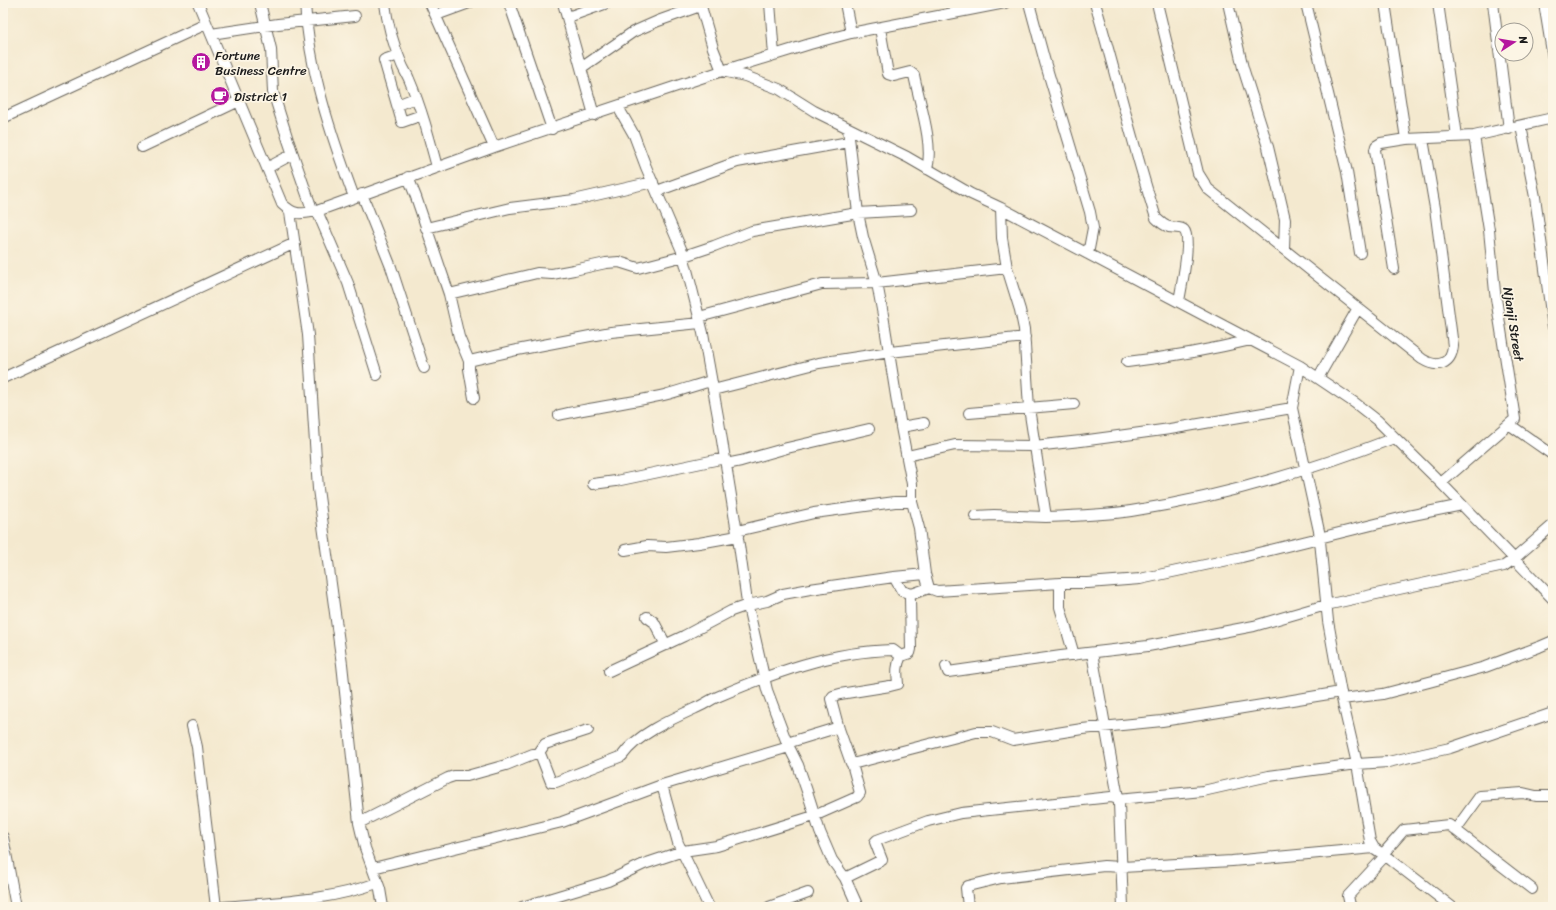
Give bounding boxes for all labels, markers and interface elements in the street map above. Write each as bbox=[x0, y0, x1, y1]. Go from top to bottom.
north arrow bbox=[1494, 22, 1534, 62]
text: N bbox=[1513, 33, 1533, 46]
place label: Fortune Business Centre bbox=[215, 44, 307, 82]
building icon: Fortune Business Centre bbox=[190, 51, 212, 73]
cafe icon: District 1 bbox=[209, 85, 231, 107]
place label: District 1 bbox=[234, 85, 287, 108]
street label: Njanji Street bbox=[1496, 285, 1531, 364]

